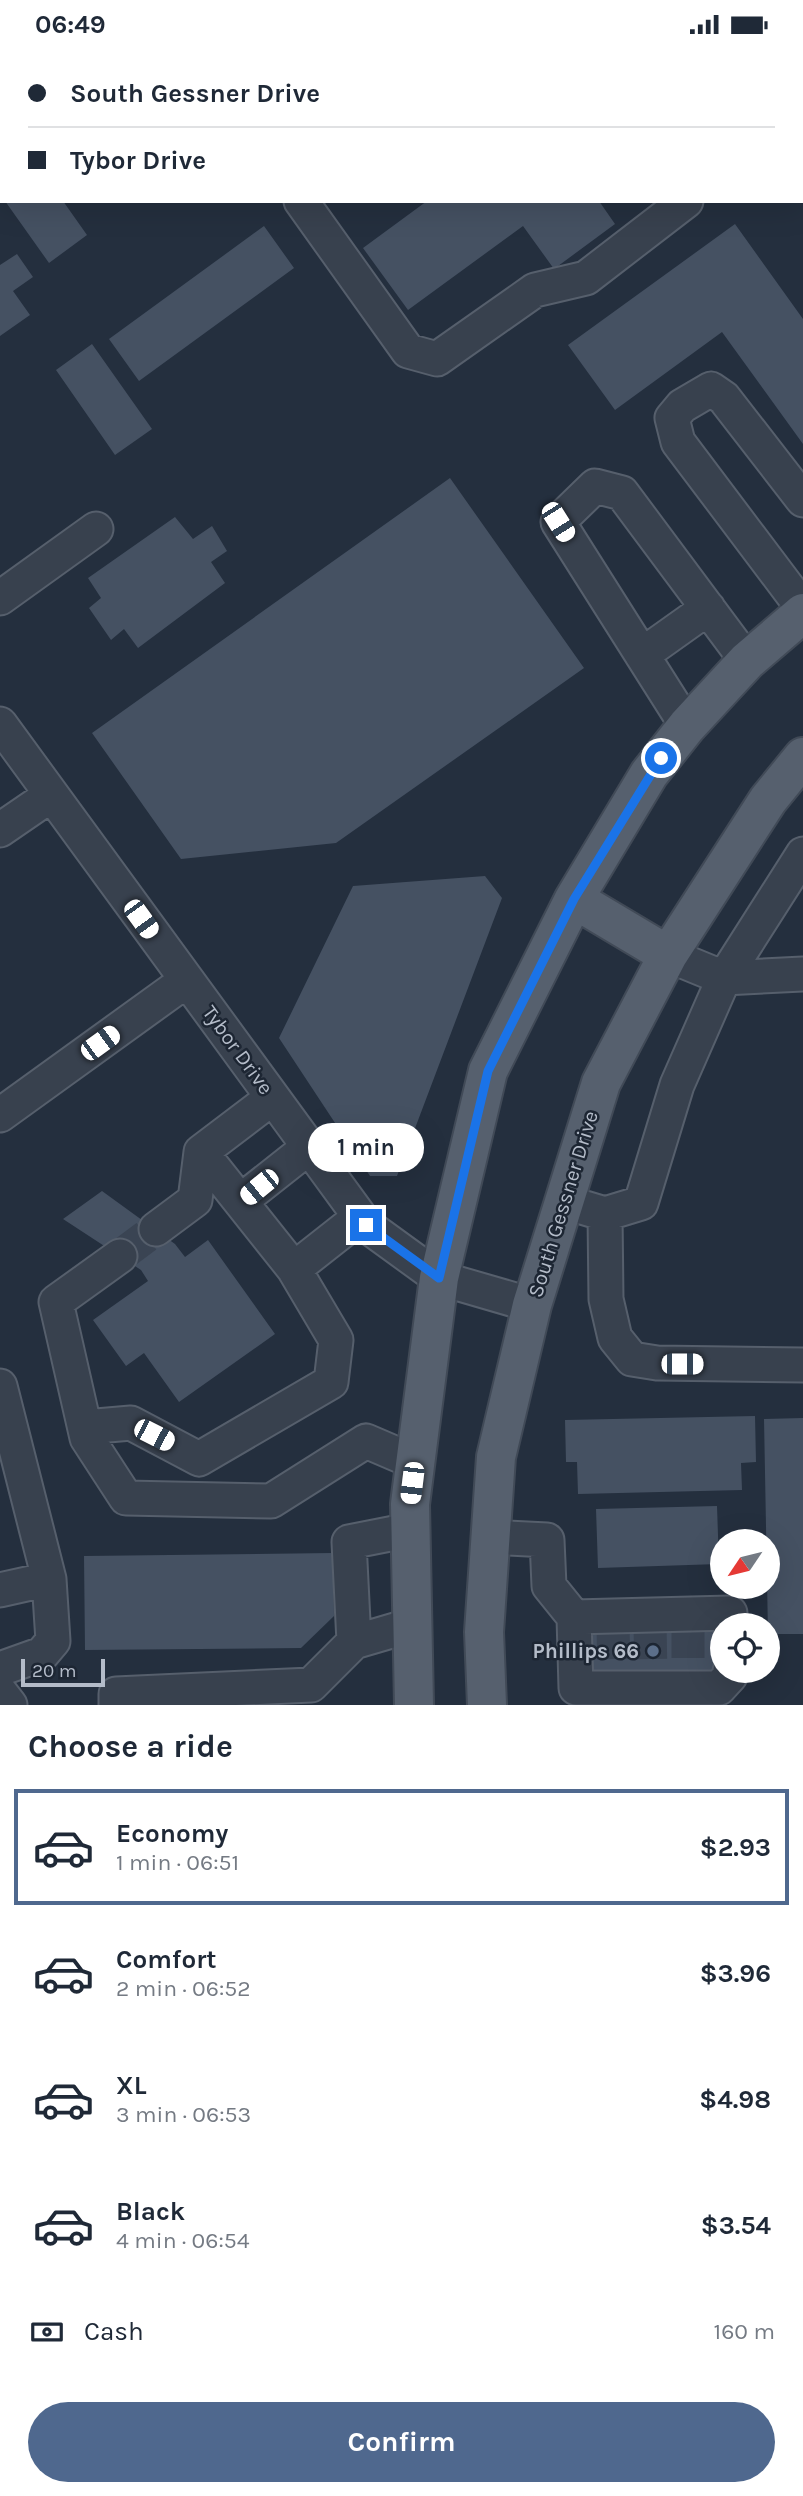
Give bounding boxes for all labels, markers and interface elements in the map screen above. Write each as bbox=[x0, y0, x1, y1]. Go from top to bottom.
text: 06:49 bbox=[35, 9, 106, 40]
text: South Gessner Drive bbox=[70, 78, 320, 109]
text: Tybor Drive bbox=[70, 145, 206, 176]
car bbox=[538, 499, 579, 545]
route start bbox=[645, 742, 677, 774]
car bbox=[121, 896, 162, 942]
street label: Tybor Drive bbox=[198, 1001, 278, 1099]
car bbox=[77, 1022, 124, 1064]
street label: South Gessner Drive bbox=[523, 1108, 603, 1300]
callout: 1 min bbox=[308, 1123, 424, 1173]
text: 1 min bbox=[337, 1134, 395, 1161]
car bbox=[237, 1166, 282, 1208]
route end bbox=[350, 1209, 382, 1241]
car bbox=[662, 1354, 704, 1375]
car bbox=[131, 1416, 178, 1454]
car bbox=[400, 1461, 425, 1505]
north arrow bbox=[710, 1529, 780, 1599]
map controls bbox=[710, 1529, 780, 1683]
button: locate bbox=[710, 1613, 780, 1683]
place label: Phillips 66 bbox=[532, 1639, 639, 1663]
marker: Phillips 66 bbox=[645, 1643, 661, 1659]
scale bar bbox=[21, 1656, 105, 1688]
text: 20 m bbox=[32, 1660, 77, 1682]
text: Choose a ride bbox=[28, 1728, 233, 1765]
icon: car bbox=[32, 1816, 95, 1879]
text: Economy bbox=[116, 1818, 228, 1849]
text: $2.93 bbox=[700, 1832, 771, 1863]
text: 1 min · 06:51 bbox=[116, 1849, 239, 1876]
icon: car bbox=[32, 1942, 95, 2005]
text: Comfort bbox=[116, 1944, 217, 1975]
text: $3.96 bbox=[700, 1958, 771, 1989]
text: 2 min · 06:52 bbox=[116, 1975, 251, 2002]
icon: car bbox=[32, 2068, 95, 2131]
text: XL bbox=[116, 2070, 147, 2101]
text: $4.98 bbox=[699, 2084, 771, 2115]
text: 3 min · 06:53 bbox=[116, 2101, 251, 2128]
icon: car bbox=[32, 2194, 95, 2257]
text: Black bbox=[116, 2196, 185, 2227]
text: $3.54 bbox=[701, 2210, 771, 2241]
text: 4 min · 06:54 bbox=[116, 2227, 250, 2254]
icon: cash bbox=[28, 2313, 66, 2351]
text: Cash bbox=[84, 2316, 144, 2347]
text: 160 m bbox=[714, 2318, 775, 2345]
button: Confirm bbox=[28, 2402, 775, 2482]

